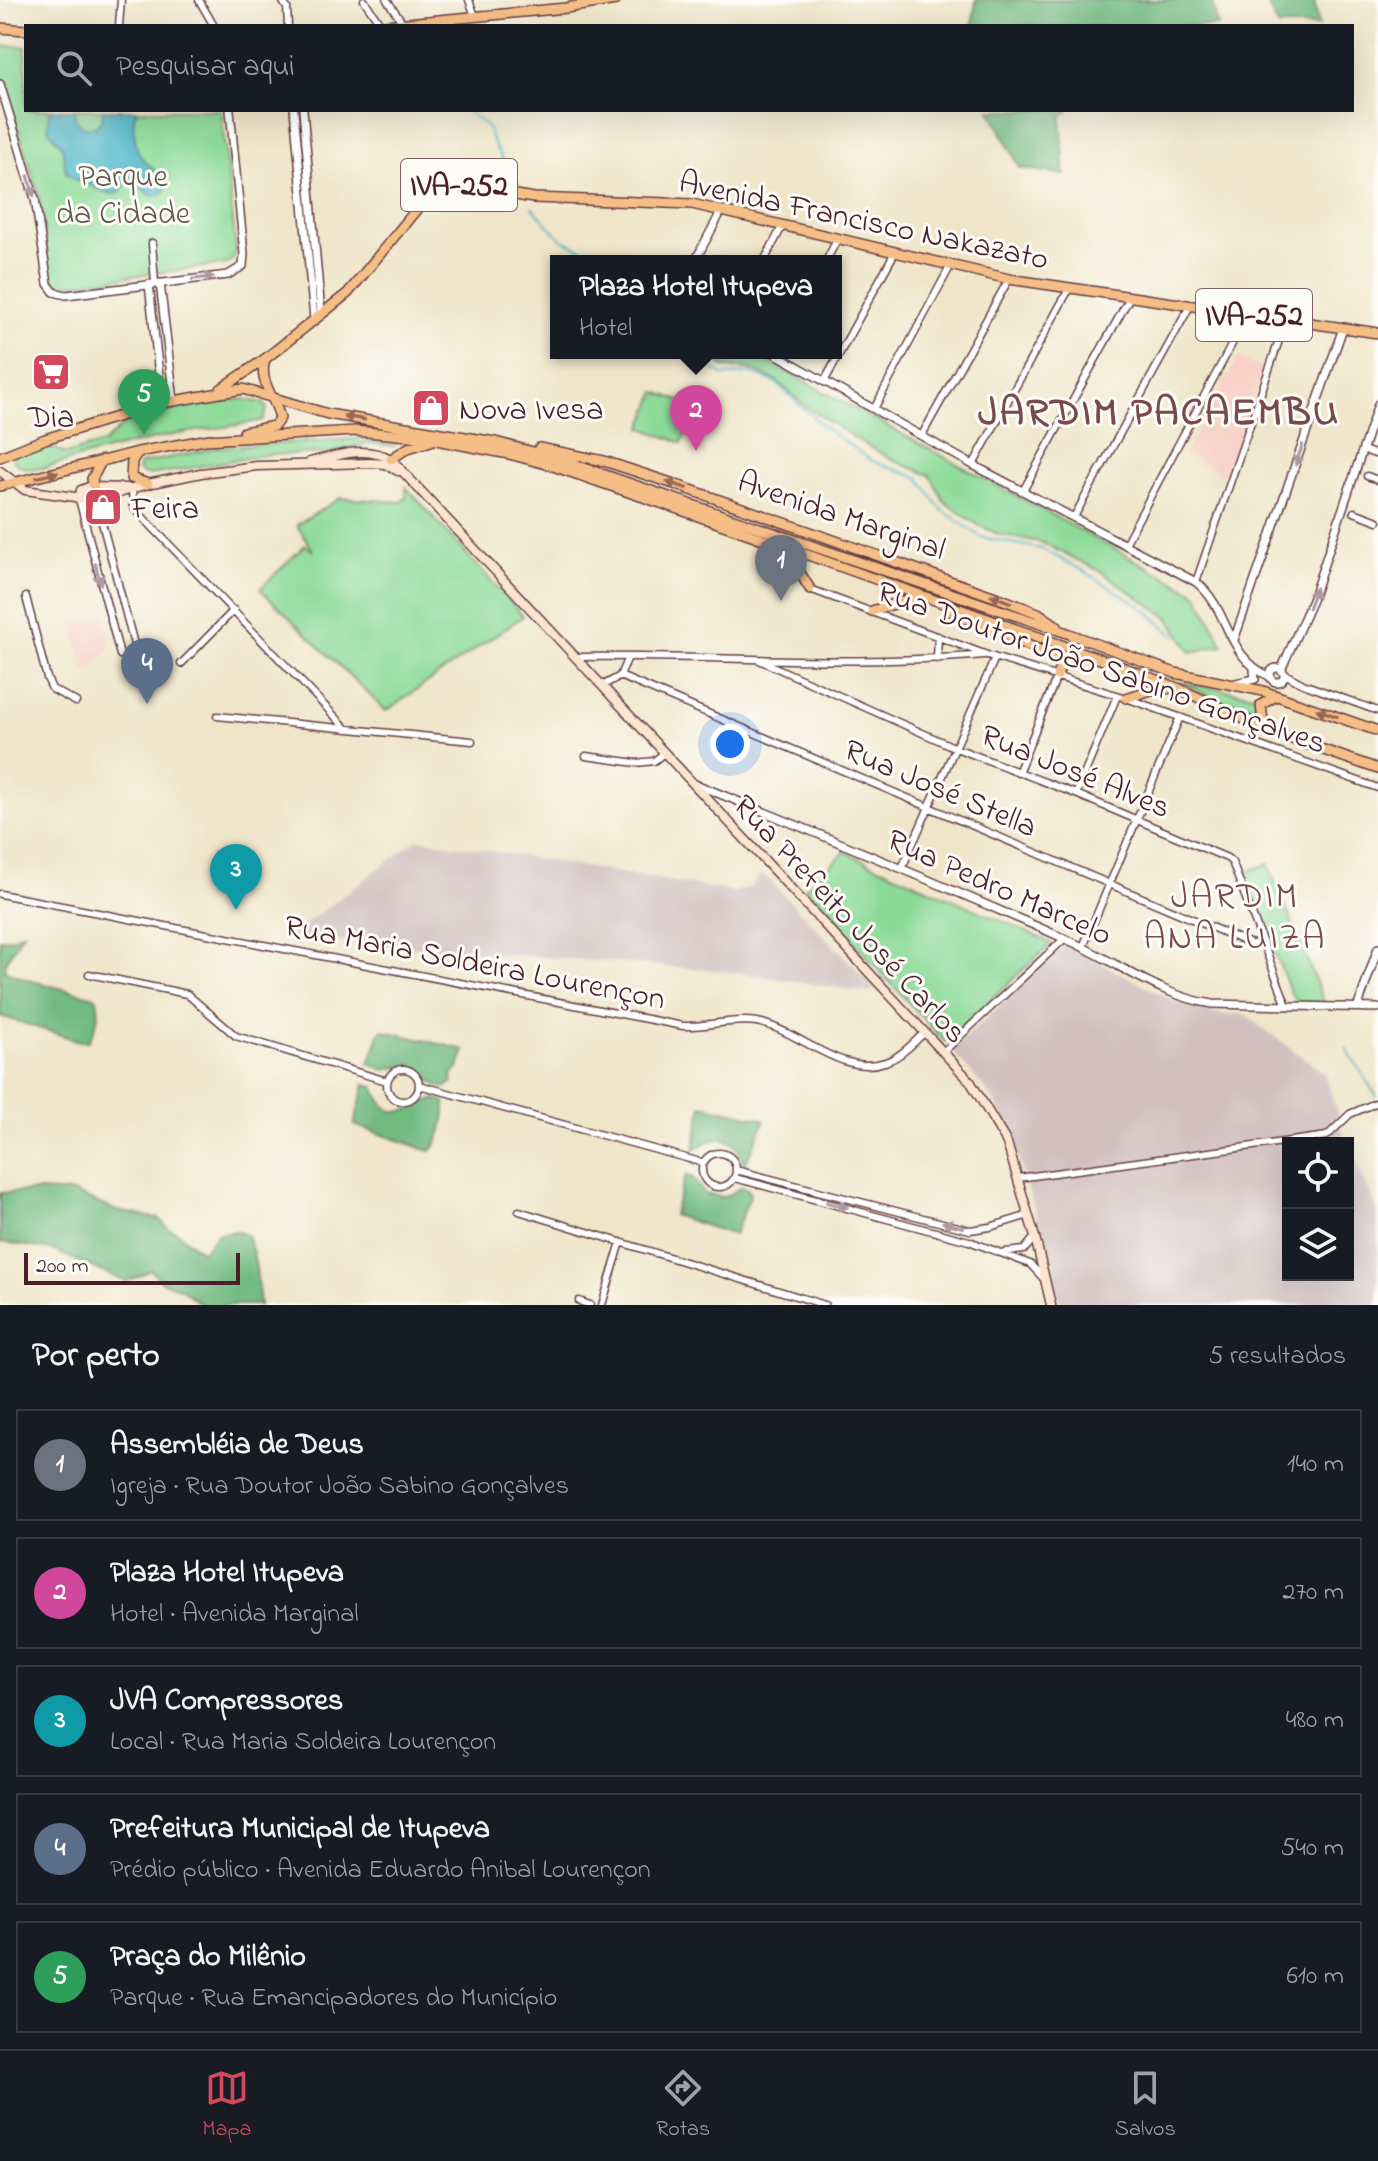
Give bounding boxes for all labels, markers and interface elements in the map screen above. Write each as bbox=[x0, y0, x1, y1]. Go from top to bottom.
search box bbox=[24, 24, 1354, 112]
icon: search bbox=[52, 46, 96, 90]
text: Pesquisar aqui bbox=[116, 46, 295, 90]
park label: Parque da Cidade bbox=[56, 155, 191, 239]
road number: IVA-252 bbox=[401, 159, 517, 211]
street label: Avenida Francisco Nakazato bbox=[674, 160, 1052, 285]
one-way arrow bbox=[26, 173, 38, 198]
popup bbox=[550, 255, 842, 359]
text: Plaza Hotel Itupeva bbox=[579, 266, 813, 310]
one-way arrow bbox=[190, 271, 215, 284]
road number: IVA-252 bbox=[1196, 289, 1312, 341]
text: Hotel bbox=[579, 310, 632, 348]
supermarket icon: Dia bbox=[30, 351, 72, 393]
pin: 5 bbox=[118, 369, 170, 435]
pin: 2 bbox=[670, 385, 722, 451]
district label: JARDIM PACAEMBU bbox=[978, 385, 1340, 444]
shop icon: Nova Ivesa bbox=[410, 387, 452, 429]
place label: Nova Ivesa bbox=[459, 388, 604, 435]
place label: Dia bbox=[27, 396, 74, 443]
one-way arrow bbox=[341, 411, 366, 424]
one-way arrow bbox=[1292, 443, 1304, 467]
street label: Avenida Marginal bbox=[730, 460, 951, 575]
one-way arrow bbox=[34, 468, 59, 480]
one-way arrow bbox=[665, 478, 689, 490]
shop icon: Feira bbox=[82, 486, 124, 528]
place label: Feira bbox=[130, 487, 199, 534]
pin: 1 bbox=[755, 535, 807, 601]
one-way arrow bbox=[93, 562, 105, 587]
street label: Rua Doutor João Sabino Gonçalves bbox=[870, 570, 1332, 768]
one-way arrow bbox=[1306, 586, 1319, 610]
one-way arrow bbox=[989, 592, 1013, 605]
pin: 4 bbox=[121, 638, 173, 704]
one-way arrow bbox=[1315, 707, 1339, 719]
street label: Rua José Alves bbox=[973, 714, 1177, 833]
your location bbox=[710, 724, 750, 764]
street label: Rua José Stella bbox=[836, 728, 1044, 852]
street label: Rua Prefeito José Carlos bbox=[720, 785, 977, 1056]
street label: Rua Pedro Marcelo bbox=[879, 819, 1119, 960]
pin: 3 bbox=[210, 844, 262, 910]
district label: JARDIM ANA LUIZA bbox=[1144, 872, 1326, 966]
street label: Rua Maria Soldeira Lourençon bbox=[280, 904, 669, 1024]
map controls bbox=[1282, 1137, 1354, 1281]
button: locate bbox=[1282, 1137, 1354, 1209]
one-way arrow bbox=[825, 1200, 850, 1212]
button: layers bbox=[1282, 1209, 1354, 1281]
one-way arrow bbox=[941, 1219, 966, 1231]
scale bar bbox=[24, 1249, 240, 1285]
text: 200 m bbox=[36, 1251, 89, 1283]
text: Por perto bbox=[32, 1332, 160, 1382]
text: 5 resultados bbox=[1208, 1338, 1346, 1376]
text: Assembléia de Deus bbox=[110, 1424, 364, 1468]
text: 1 bbox=[56, 1446, 64, 1484]
text: 140 m bbox=[1287, 1446, 1344, 1484]
text: Igreja · Rua Doutor João Sabino Gonçalves bbox=[110, 1468, 569, 1506]
text: Plaza Hotel Itupeva bbox=[110, 1552, 344, 1596]
text: 2 bbox=[54, 1574, 66, 1612]
text: 270 m bbox=[1282, 1574, 1344, 1612]
text: Hotel · Avenida Marginal bbox=[110, 1596, 359, 1634]
text: JVA Compressores bbox=[110, 1680, 343, 1724]
text: 3 bbox=[55, 1702, 65, 1740]
text: 480 m bbox=[1286, 1702, 1344, 1740]
text: Local · Rua Maria Soldeira Lourençon bbox=[110, 1724, 496, 1762]
text: Prefeitura Municipal de Itupeva bbox=[110, 1808, 490, 1852]
text: 4 bbox=[55, 1830, 65, 1868]
text: 540 m bbox=[1281, 1830, 1344, 1868]
text: Prédio público · Avenida Eduardo Anibal Lourençon bbox=[110, 1852, 651, 1890]
text: Praça do Milênio bbox=[110, 1936, 306, 1980]
text: 5 bbox=[53, 1958, 67, 1996]
text: 610 m bbox=[1286, 1958, 1344, 1996]
text: Parque · Rua Emancipadores do Município bbox=[110, 1980, 557, 2018]
tab: Mapa bbox=[202, 2066, 251, 2146]
tab: Rotas bbox=[656, 2066, 710, 2146]
tab: Salvos bbox=[1115, 2066, 1176, 2146]

